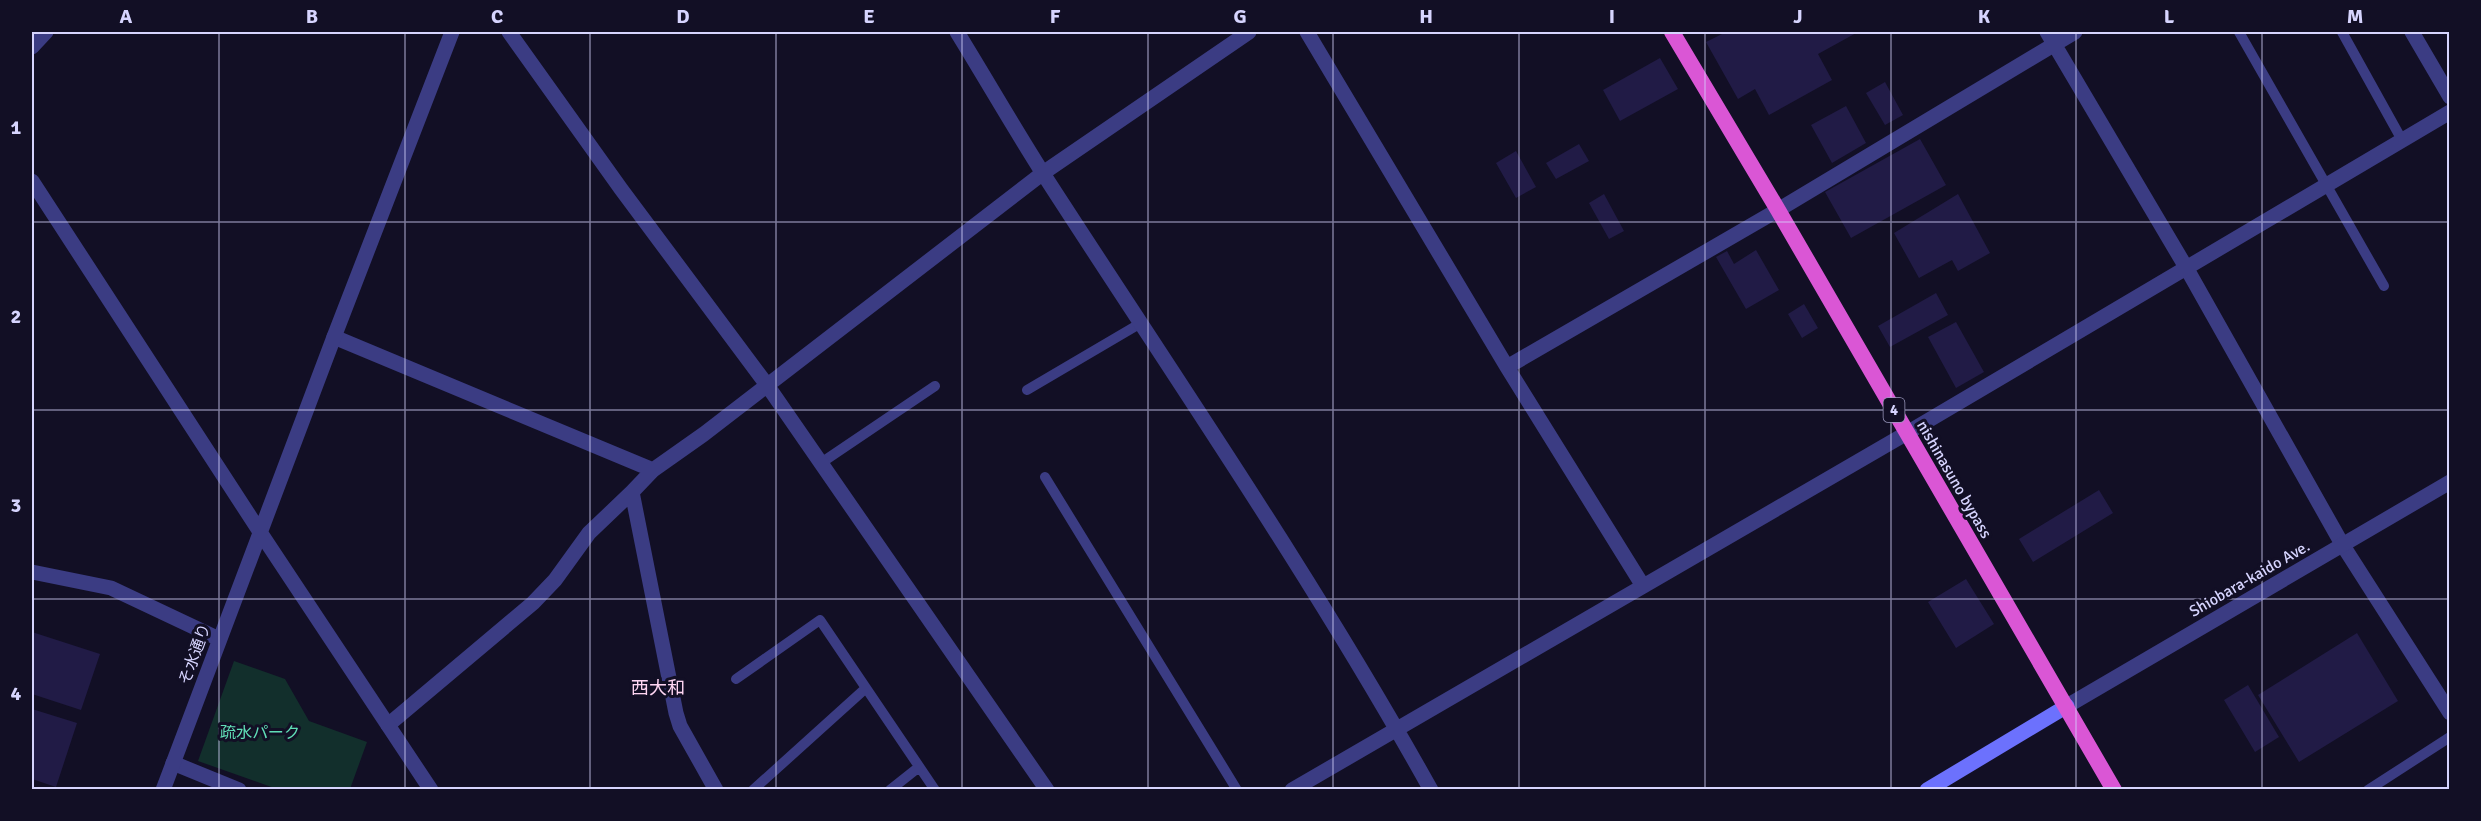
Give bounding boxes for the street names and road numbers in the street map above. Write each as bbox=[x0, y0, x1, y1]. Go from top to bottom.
road number: 4 bbox=[1884, 398, 1904, 422]
street label: nishinasuno bypass bbox=[1912, 417, 1996, 542]
street label: Shiobara-kaido Ave. bbox=[2186, 536, 2313, 622]
street label: そ水通り bbox=[175, 621, 215, 688]

